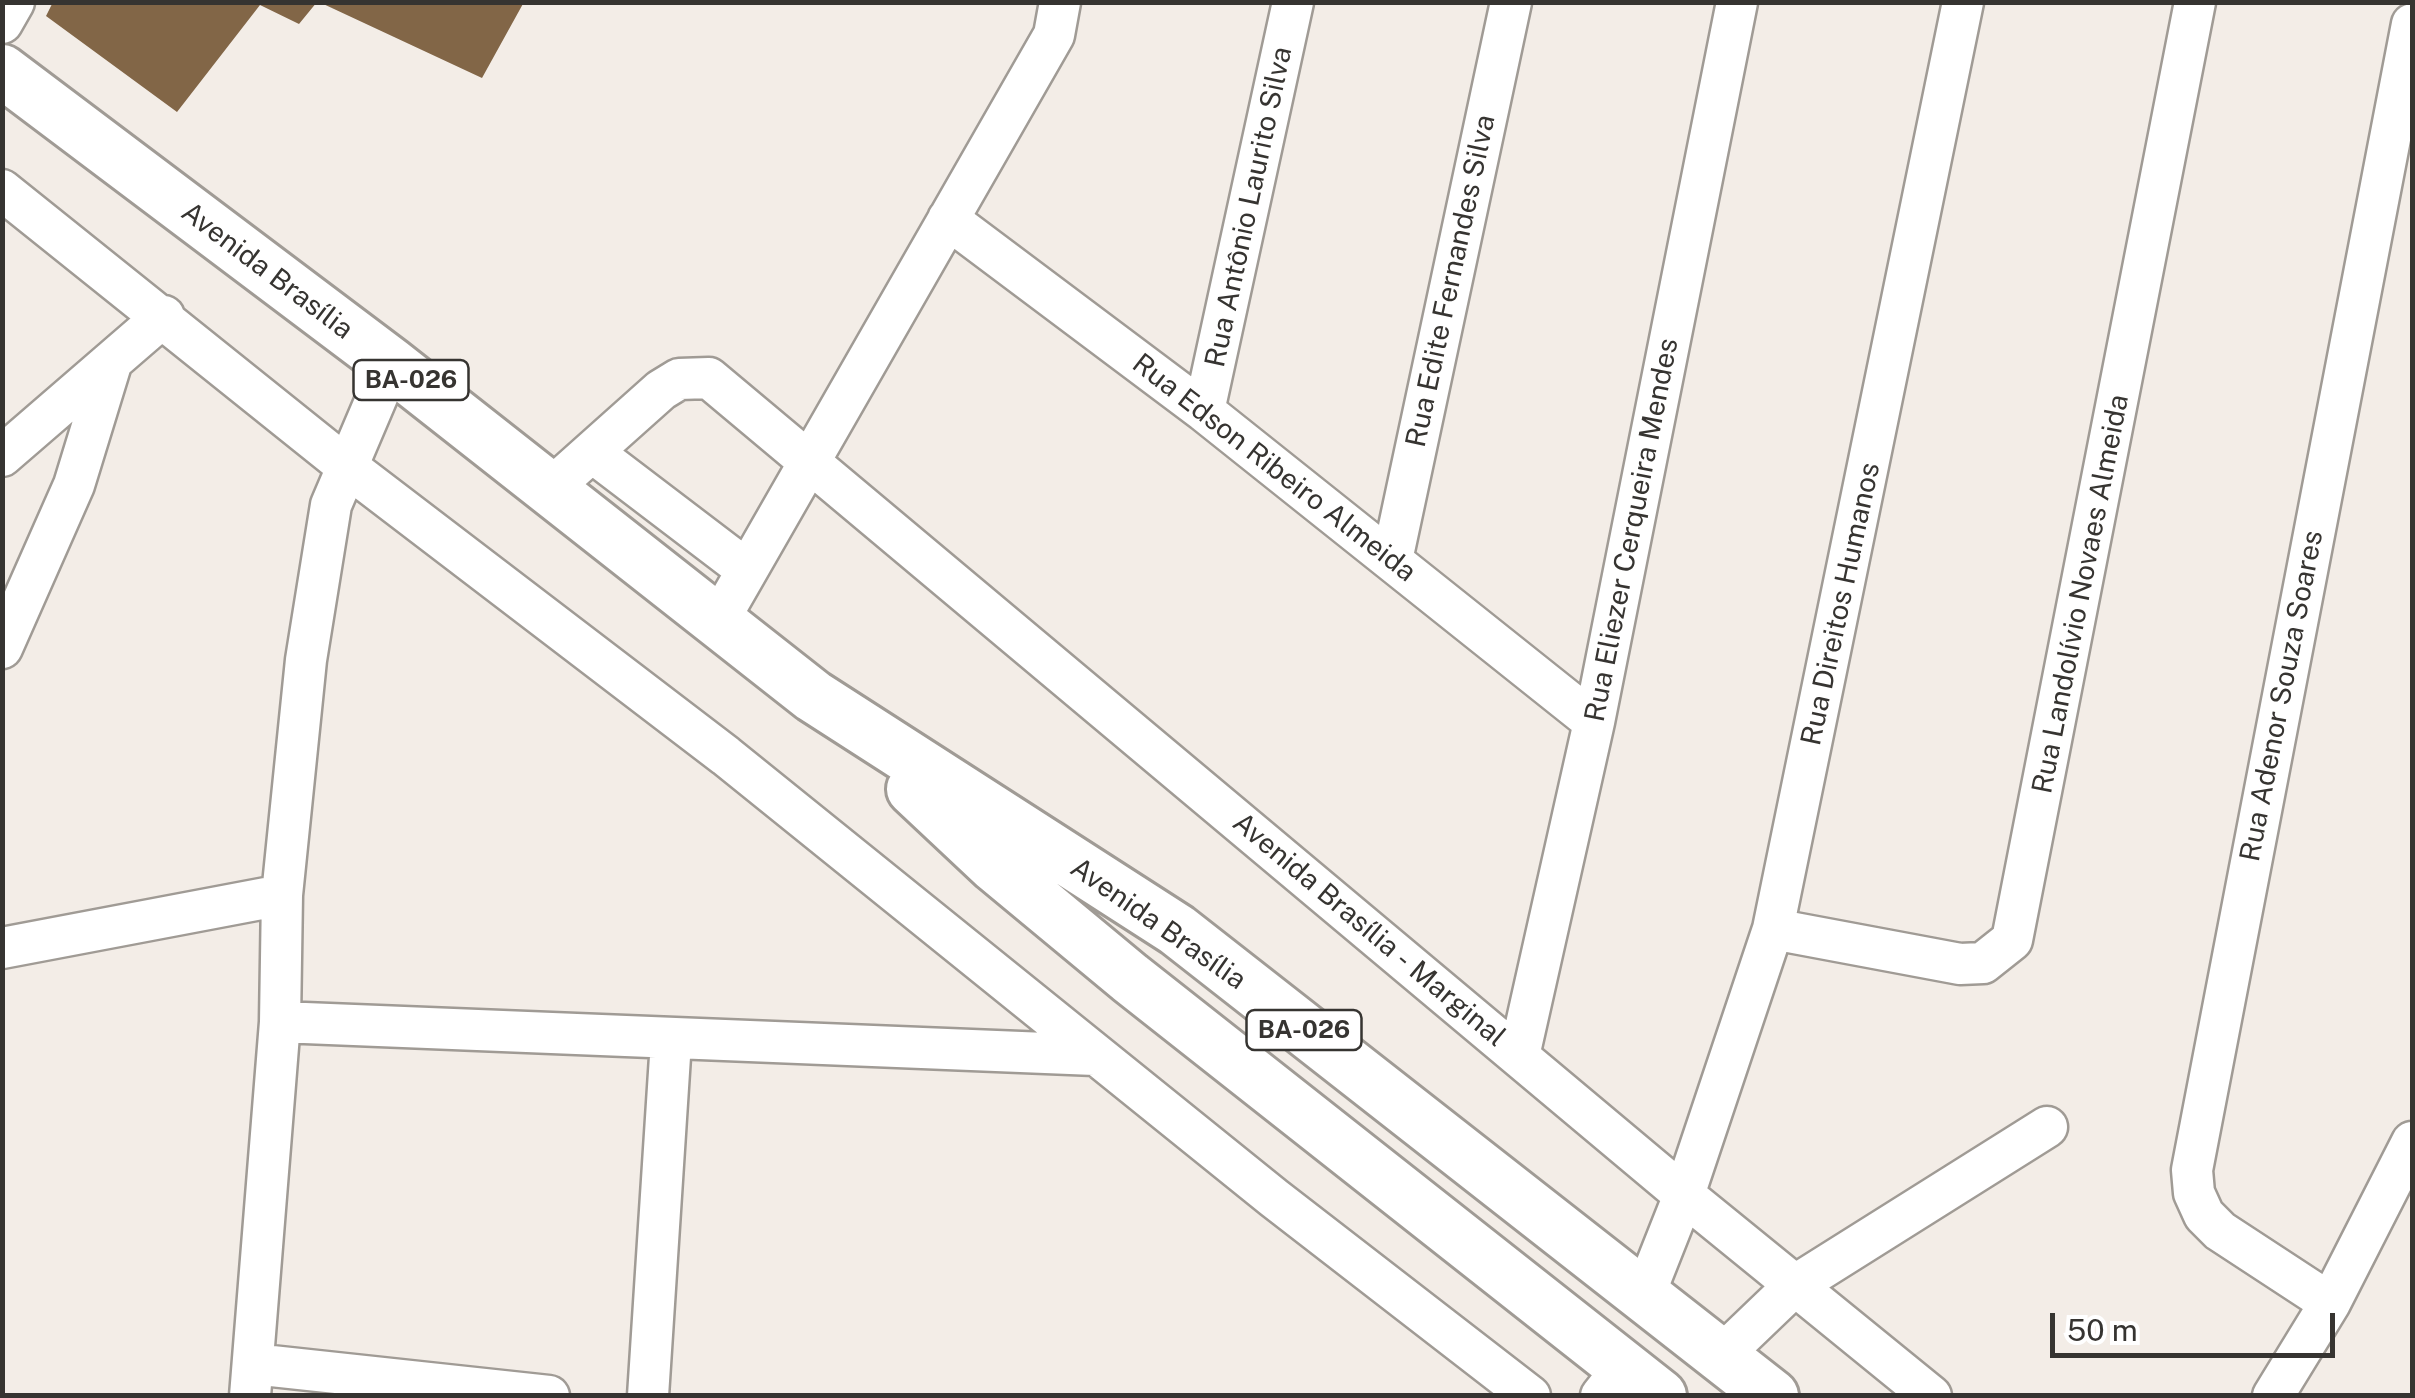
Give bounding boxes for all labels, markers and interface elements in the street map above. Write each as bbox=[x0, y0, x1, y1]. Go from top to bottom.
street label: Rua Antônio Laurito Silva bbox=[1199, 44, 1299, 370]
street label: Rua Edite Fernandes Silva bbox=[1399, 112, 1503, 450]
street label: Avenida Brasília bbox=[174, 195, 360, 347]
street label: Rua Eliezer Cerqueira Mendes bbox=[1578, 336, 1686, 724]
street label: Rua Edson Ribeiro Almeida bbox=[1126, 347, 1422, 589]
road number: BA-026 bbox=[354, 360, 468, 400]
street label: Rua Landolívio Novaes Almeida bbox=[2026, 392, 2136, 796]
street label: Rua Direitos Humanos bbox=[1795, 460, 1887, 748]
street label: Rua Adenor Souza Soares bbox=[2233, 528, 2331, 864]
street label: Avenida Brasília - Marginal bbox=[1226, 806, 1512, 1054]
street label: Avenida Brasília bbox=[1064, 851, 1252, 997]
road number: BA-026 bbox=[1246, 1010, 1362, 1050]
scale bar bbox=[2055, 1293, 2340, 1355]
text: 50 m bbox=[2067, 1312, 2138, 1348]

